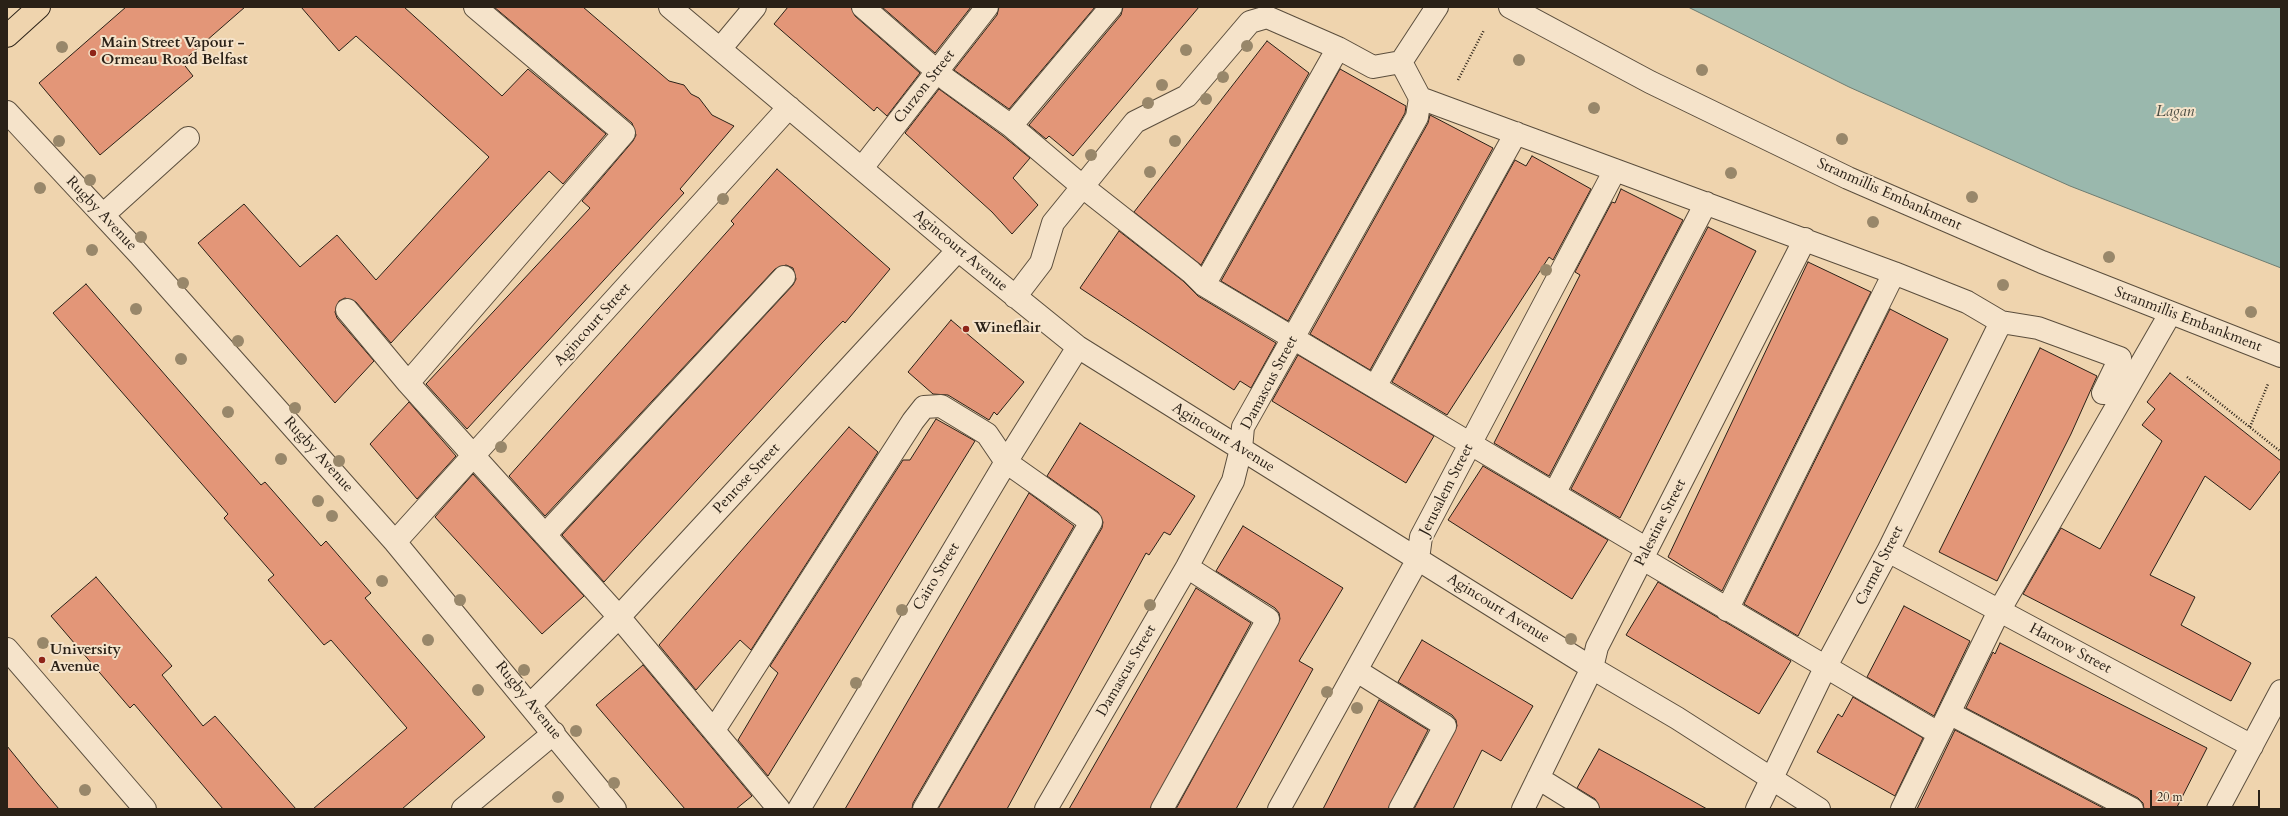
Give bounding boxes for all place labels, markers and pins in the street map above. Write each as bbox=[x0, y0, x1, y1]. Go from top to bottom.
place label: Main Street Vapour - Ormeau Road Belfast bbox=[101, 35, 248, 70]
marker: Main Street Vapour - Ormeau Road Belfast bbox=[88, 48, 98, 58]
place label: Wineflair bbox=[974, 320, 1041, 338]
marker: Wineflair bbox=[961, 324, 971, 334]
place label: University Avenue bbox=[50, 642, 121, 677]
marker: University Avenue bbox=[37, 655, 47, 665]

